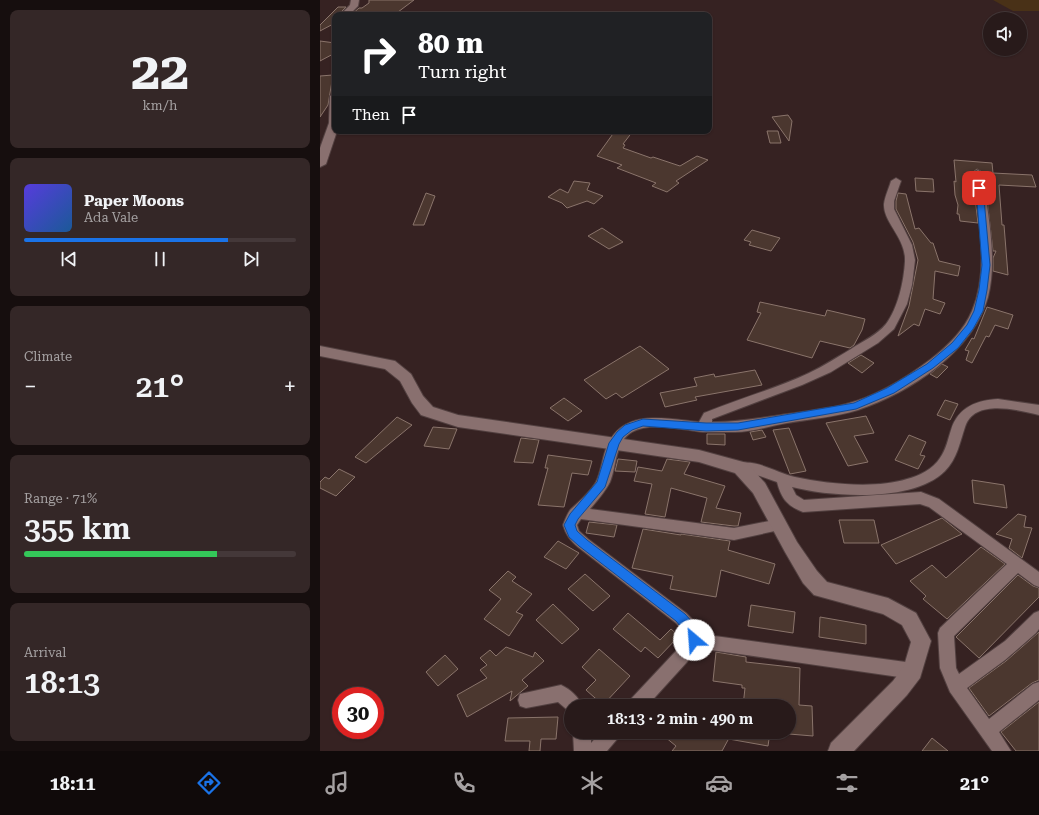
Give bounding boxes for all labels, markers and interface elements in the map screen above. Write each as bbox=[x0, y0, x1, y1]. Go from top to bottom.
map controls bbox=[983, 12, 1027, 56]
button: sound bbox=[983, 12, 1027, 56]
text: 80 m bbox=[418, 27, 483, 60]
icon: right bbox=[352, 28, 404, 80]
text: 22 bbox=[131, 41, 189, 102]
text: Turn right bbox=[418, 61, 506, 82]
text: km/h bbox=[143, 98, 177, 113]
icon: arrive bbox=[398, 104, 420, 126]
text: Then bbox=[352, 106, 390, 124]
pin bbox=[962, 171, 996, 205]
icon: arrive bbox=[968, 177, 990, 199]
text: Paper Moons bbox=[84, 192, 184, 210]
text: Ada Vale bbox=[84, 210, 138, 225]
icon: previous bbox=[58, 248, 80, 270]
icon: pause bbox=[149, 248, 171, 270]
icon: next bbox=[240, 248, 262, 270]
text: Climate bbox=[24, 349, 72, 364]
text: 21° bbox=[136, 369, 184, 404]
text: − bbox=[24, 374, 36, 399]
text: + bbox=[284, 374, 296, 399]
text: Range · 71% bbox=[24, 491, 97, 506]
text: 355 km bbox=[24, 511, 131, 546]
position arrow bbox=[673, 619, 715, 661]
text: Arrival bbox=[24, 645, 66, 660]
text: 18:13 bbox=[24, 665, 100, 700]
speed limit sign: 30 bbox=[332, 687, 384, 739]
text: 18:13 · 2 min · 490 m bbox=[607, 710, 753, 728]
icon: directions bbox=[195, 769, 223, 797]
icon: music bbox=[323, 769, 351, 797]
icon: phone bbox=[450, 769, 478, 797]
icon: climate bbox=[578, 769, 606, 797]
icon: car bbox=[705, 769, 733, 797]
icon: filters bbox=[833, 769, 861, 797]
text: 18:11 bbox=[50, 773, 96, 794]
text: 21° bbox=[960, 773, 989, 794]

